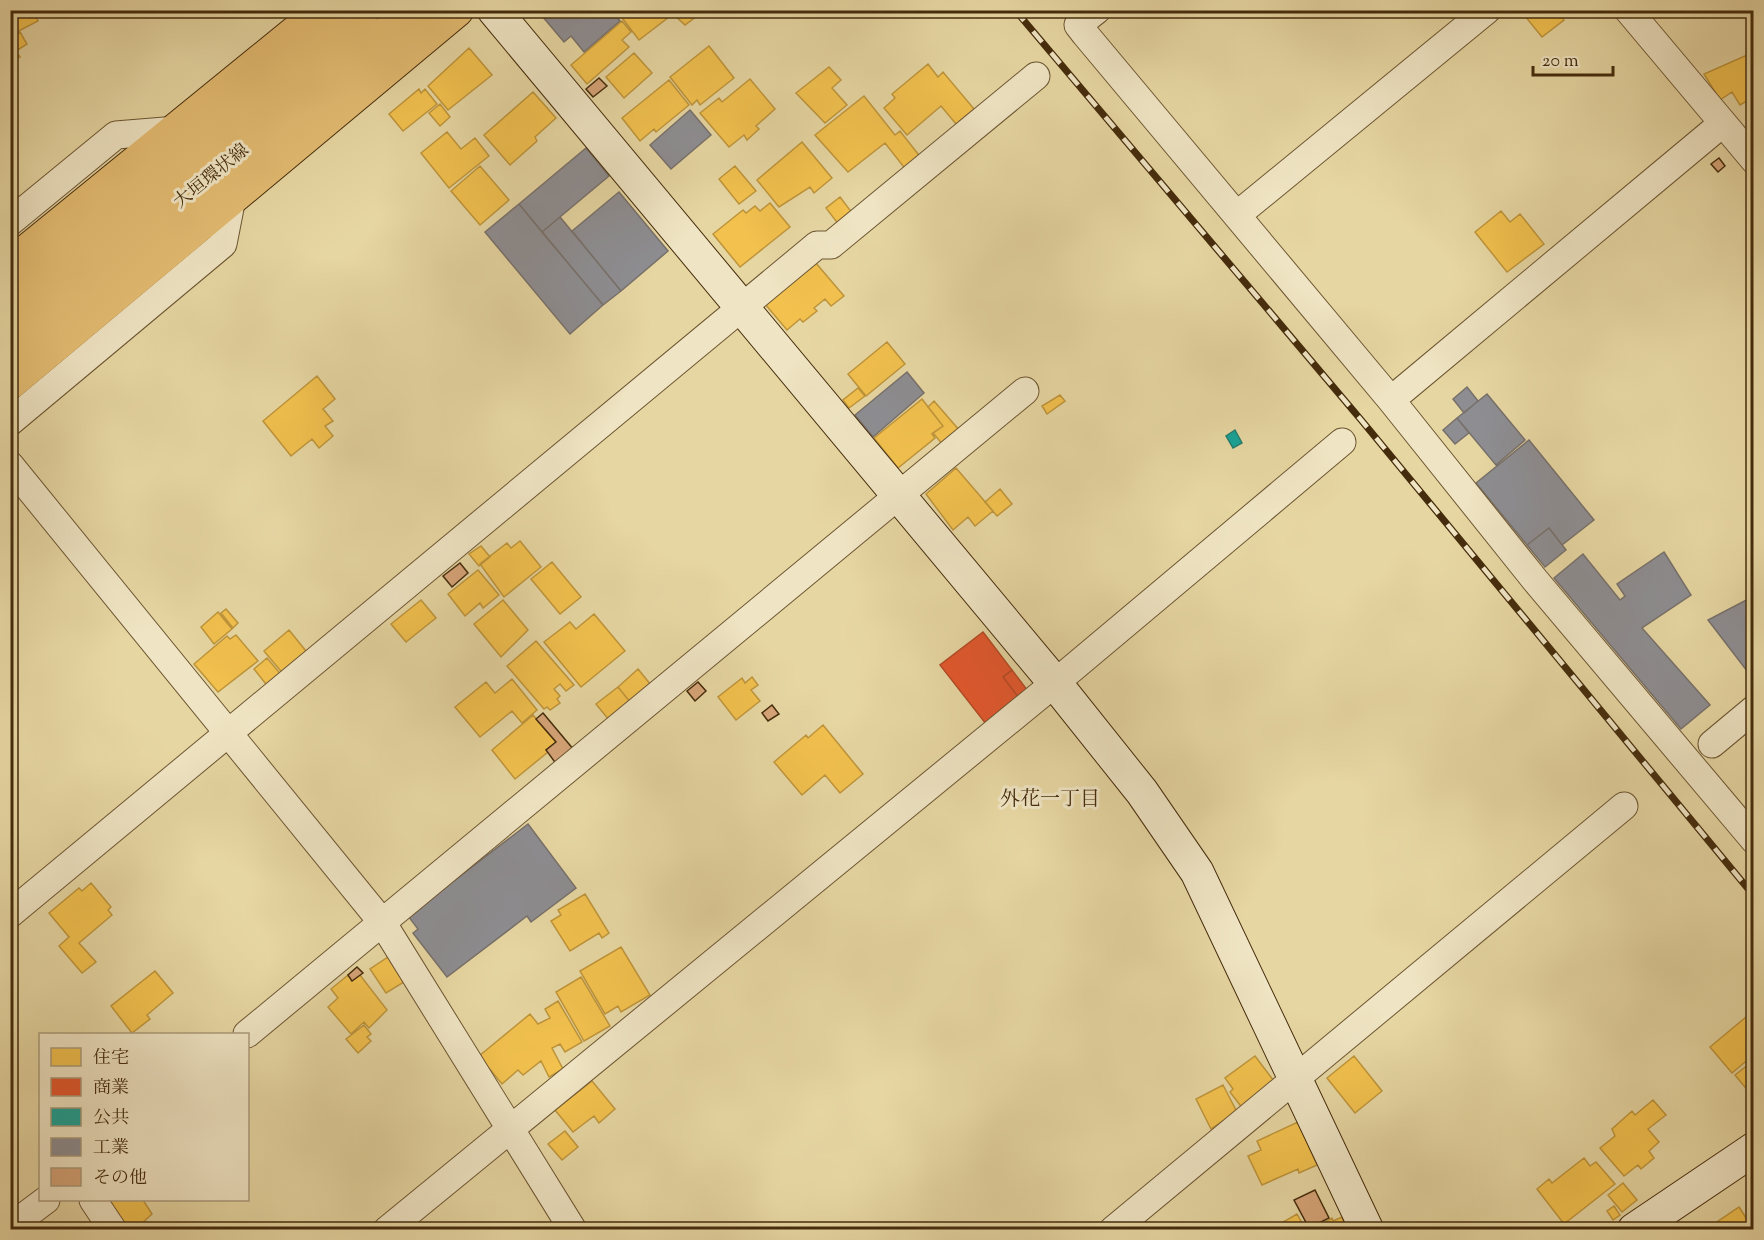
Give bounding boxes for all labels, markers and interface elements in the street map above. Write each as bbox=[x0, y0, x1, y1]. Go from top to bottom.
scale bar bbox=[1533, 39, 1612, 77]
text: 20 m bbox=[1542, 49, 1579, 75]
street label: 大垣環状線 bbox=[169, 139, 255, 215]
district label: 外花一丁目 bbox=[1000, 786, 1100, 815]
legend bbox=[39, 1033, 249, 1201]
text: 住宅 bbox=[93, 1046, 129, 1072]
text: 商業 bbox=[93, 1076, 129, 1102]
text: 公共 bbox=[93, 1106, 129, 1132]
text: 工業 bbox=[93, 1136, 129, 1162]
text: その他 bbox=[93, 1166, 147, 1192]

